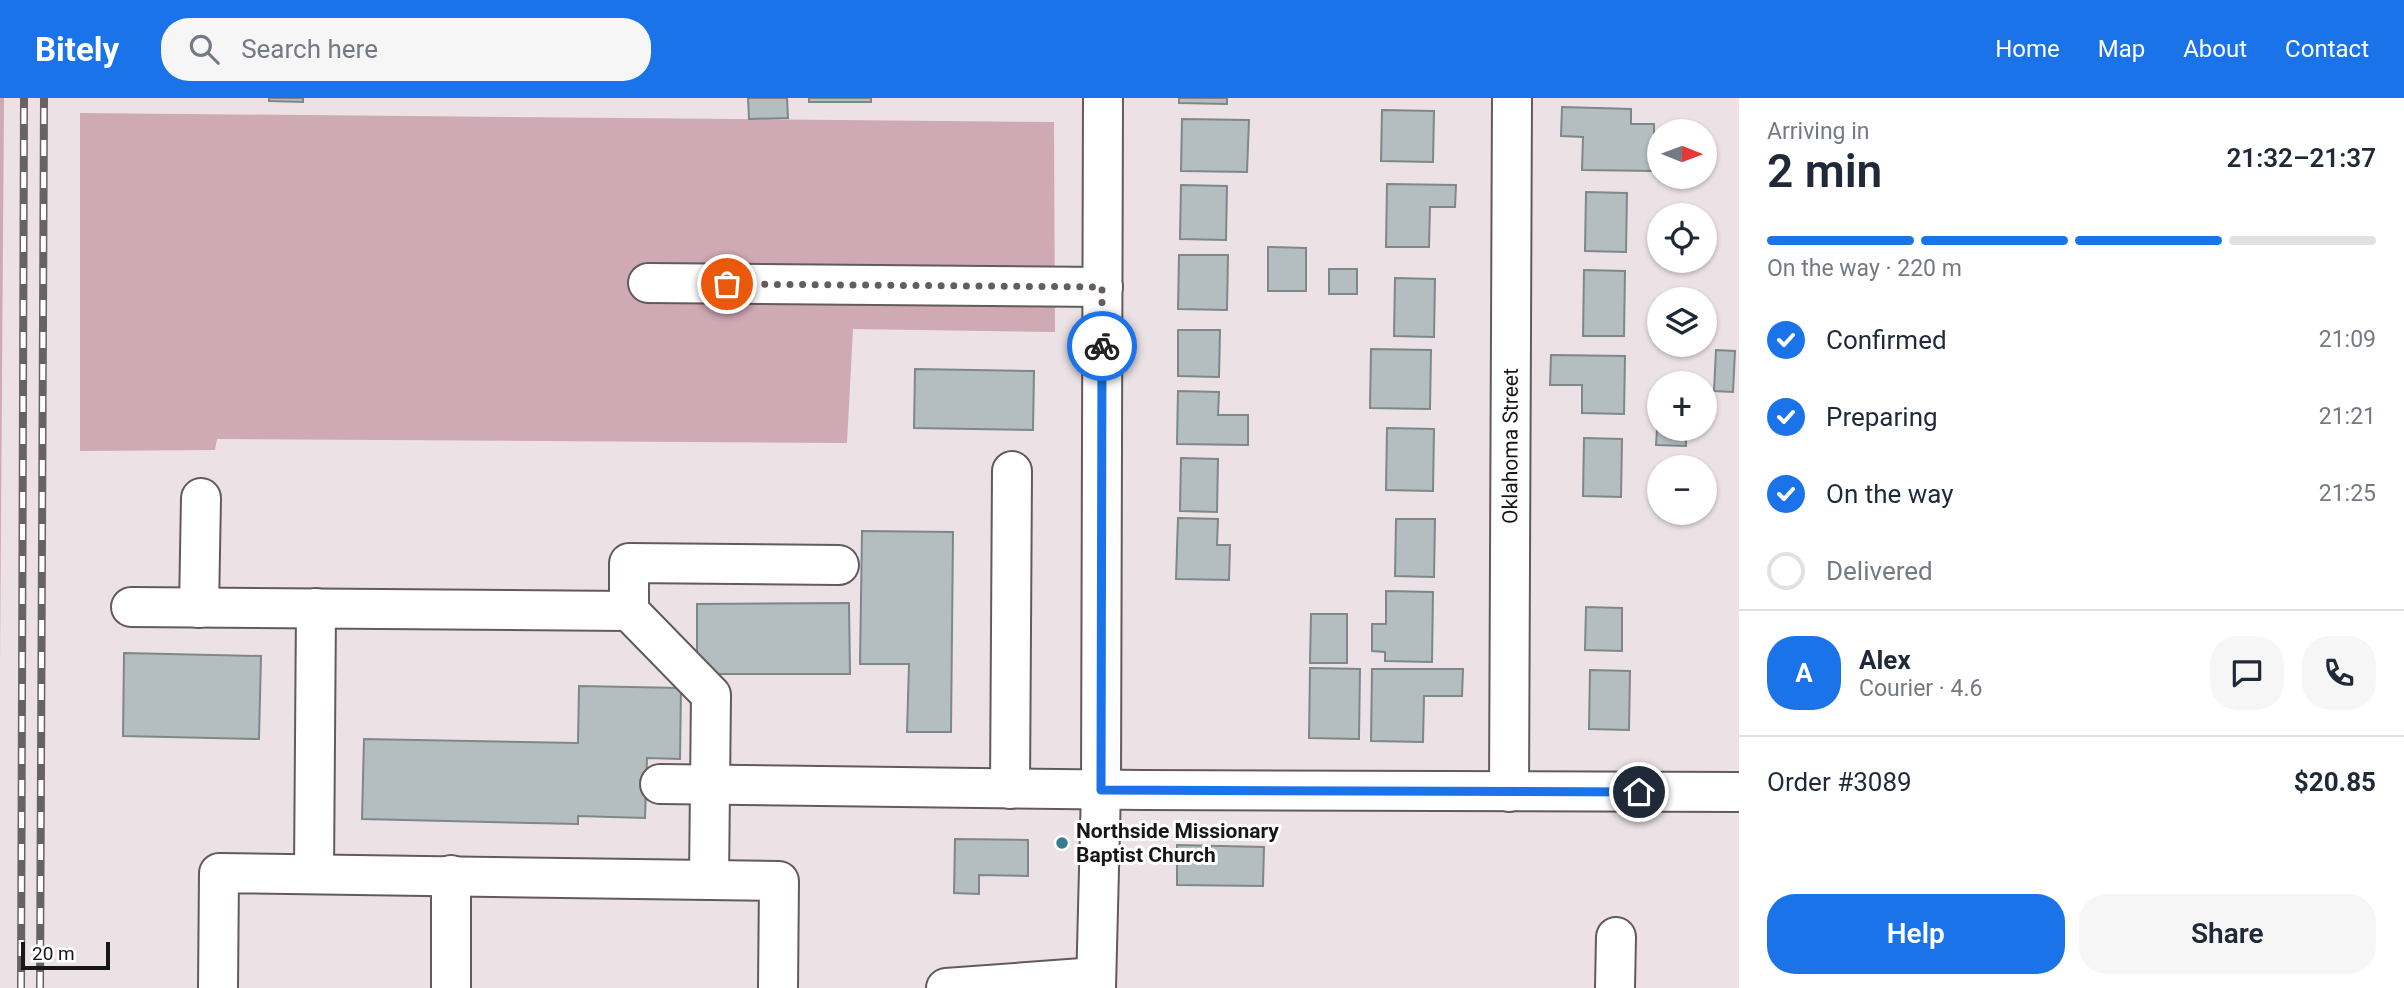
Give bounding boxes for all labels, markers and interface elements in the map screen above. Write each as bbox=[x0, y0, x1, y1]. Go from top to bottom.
search box bbox=[161, 18, 651, 81]
text: Bitely bbox=[35, 30, 119, 69]
icon: search bbox=[185, 30, 223, 68]
text: Search here bbox=[241, 34, 378, 64]
text: Home bbox=[1995, 35, 2060, 63]
text: Map bbox=[2098, 35, 2145, 63]
text: About bbox=[2183, 35, 2247, 63]
text: Contact bbox=[2285, 35, 2369, 63]
text: Arriving in bbox=[1767, 118, 1870, 145]
north arrow bbox=[1647, 119, 1717, 189]
map controls bbox=[1647, 119, 1717, 525]
text: 21:32–21:37 bbox=[2226, 143, 2376, 173]
text: 2 min bbox=[1767, 144, 1882, 198]
button: locate bbox=[1647, 203, 1717, 273]
pin bbox=[697, 254, 757, 314]
text: On the way · 220 m bbox=[1767, 255, 1962, 282]
icon: bag bbox=[708, 265, 746, 303]
button: layers bbox=[1647, 287, 1717, 357]
courier bbox=[1067, 311, 1137, 381]
icon: check bbox=[1767, 321, 1805, 359]
text: Confirmed bbox=[1826, 325, 1947, 355]
text: 21:09 bbox=[2319, 326, 2376, 353]
icon: bike bbox=[1083, 327, 1121, 365]
street label: Oklahoma Street bbox=[1498, 368, 1523, 524]
button: + bbox=[1647, 371, 1717, 441]
icon: check bbox=[1767, 398, 1805, 436]
text: Preparing bbox=[1826, 402, 1938, 432]
text: 21:21 bbox=[2319, 403, 2376, 430]
button: − bbox=[1647, 455, 1717, 525]
icon: check bbox=[1767, 475, 1805, 513]
text: On the way bbox=[1826, 479, 1954, 509]
text: 21:25 bbox=[2319, 480, 2376, 507]
text: Delivered bbox=[1826, 556, 1933, 586]
button: chat bbox=[2210, 636, 2284, 710]
button: phone bbox=[2302, 636, 2376, 710]
text: Alex bbox=[1859, 645, 1911, 675]
text: A bbox=[1795, 658, 1813, 688]
text: Courier · 4.6 bbox=[1859, 675, 1982, 702]
pin bbox=[1609, 762, 1669, 822]
text: Order #3089 bbox=[1767, 767, 1912, 797]
text: $20.85 bbox=[2294, 767, 2376, 797]
icon: home bbox=[1620, 773, 1658, 811]
place label: Northside Missionary Baptist Church bbox=[1076, 819, 1279, 867]
marker: Northside Missionary Baptist Church bbox=[1054, 835, 1070, 851]
button: Help bbox=[1767, 894, 2065, 974]
button: Share bbox=[2079, 894, 2376, 974]
scale bar bbox=[21, 939, 110, 971]
text: 20 m bbox=[32, 942, 75, 965]

